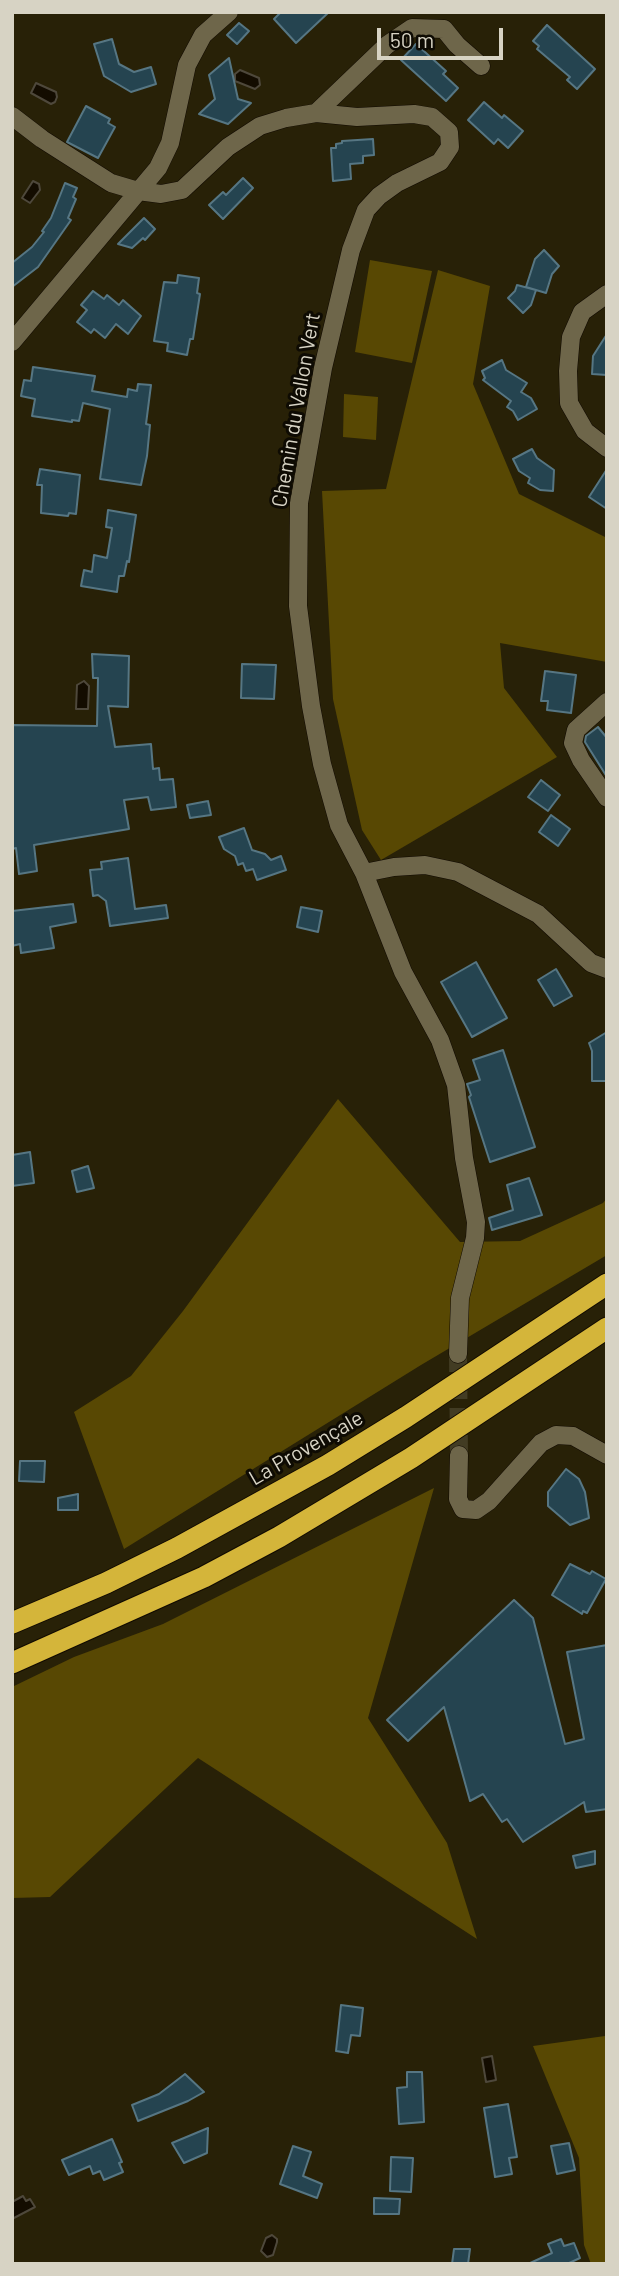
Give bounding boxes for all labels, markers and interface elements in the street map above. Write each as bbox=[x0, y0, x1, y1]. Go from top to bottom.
scale bar bbox=[381, 14, 507, 58]
text: 50 m bbox=[390, 27, 434, 52]
street label: Chemin du Vallon Vert bbox=[266, 311, 326, 509]
street label: La Provençale bbox=[244, 1405, 368, 1491]

